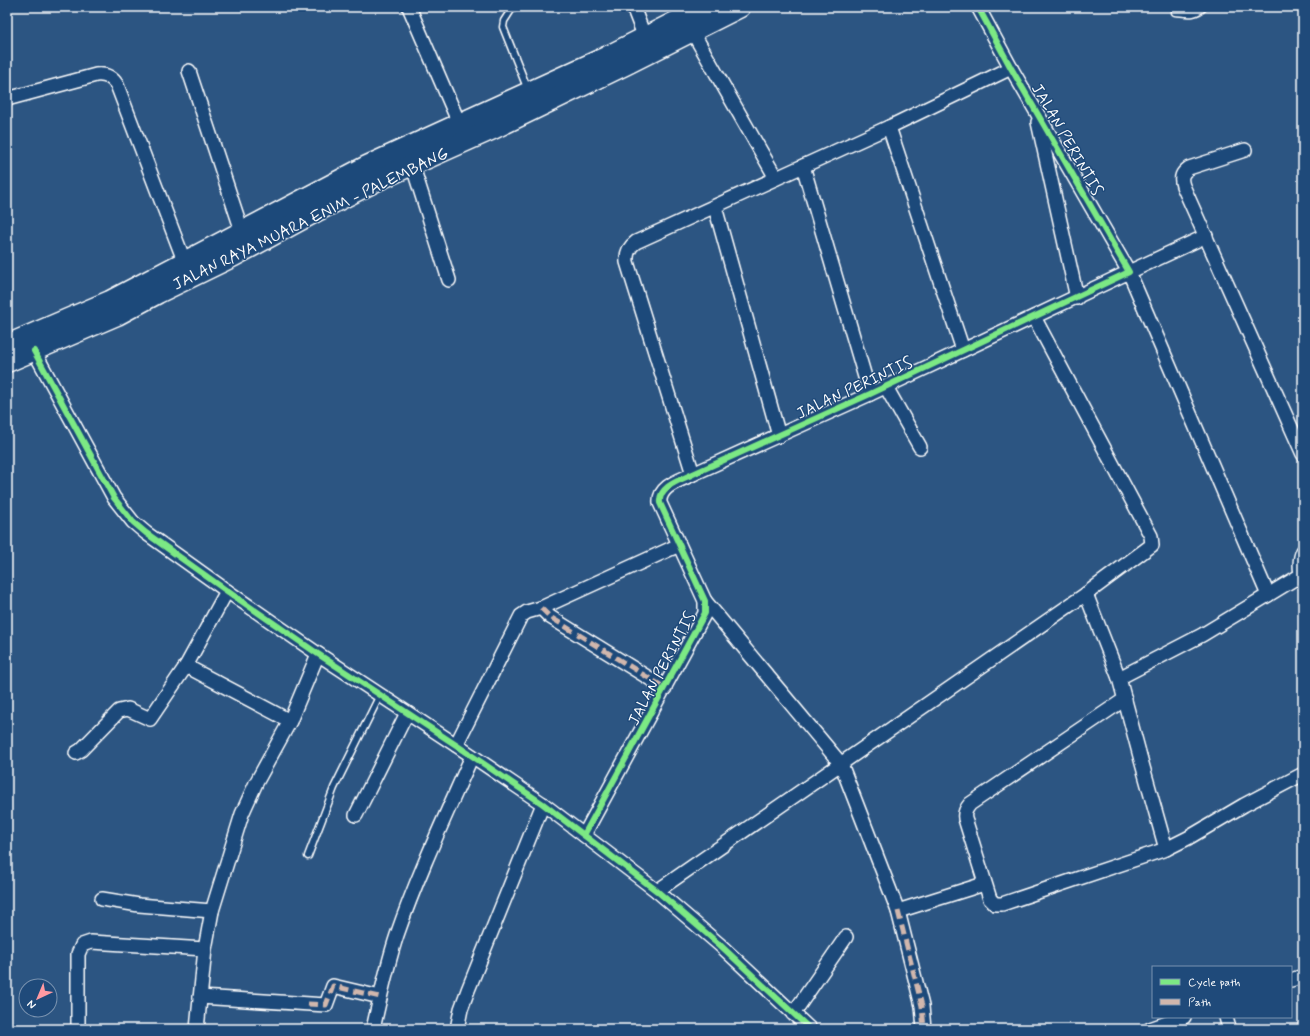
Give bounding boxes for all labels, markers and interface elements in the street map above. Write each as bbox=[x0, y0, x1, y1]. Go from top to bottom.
street label: JALAN PERINTIS bbox=[1026, 80, 1107, 200]
street label: JALAN RAYA MUARA ENIM - PALEMBANG bbox=[169, 143, 452, 295]
street label: JALAN PERINTIS bbox=[793, 352, 916, 425]
street label: JALAN PERINTIS bbox=[623, 608, 701, 729]
legend bbox=[1152, 966, 1292, 1018]
text: Cycle path bbox=[1188, 975, 1240, 991]
north arrow bbox=[18, 978, 58, 1018]
text: Path bbox=[1188, 995, 1211, 1011]
text: N bbox=[24, 997, 39, 1012]

